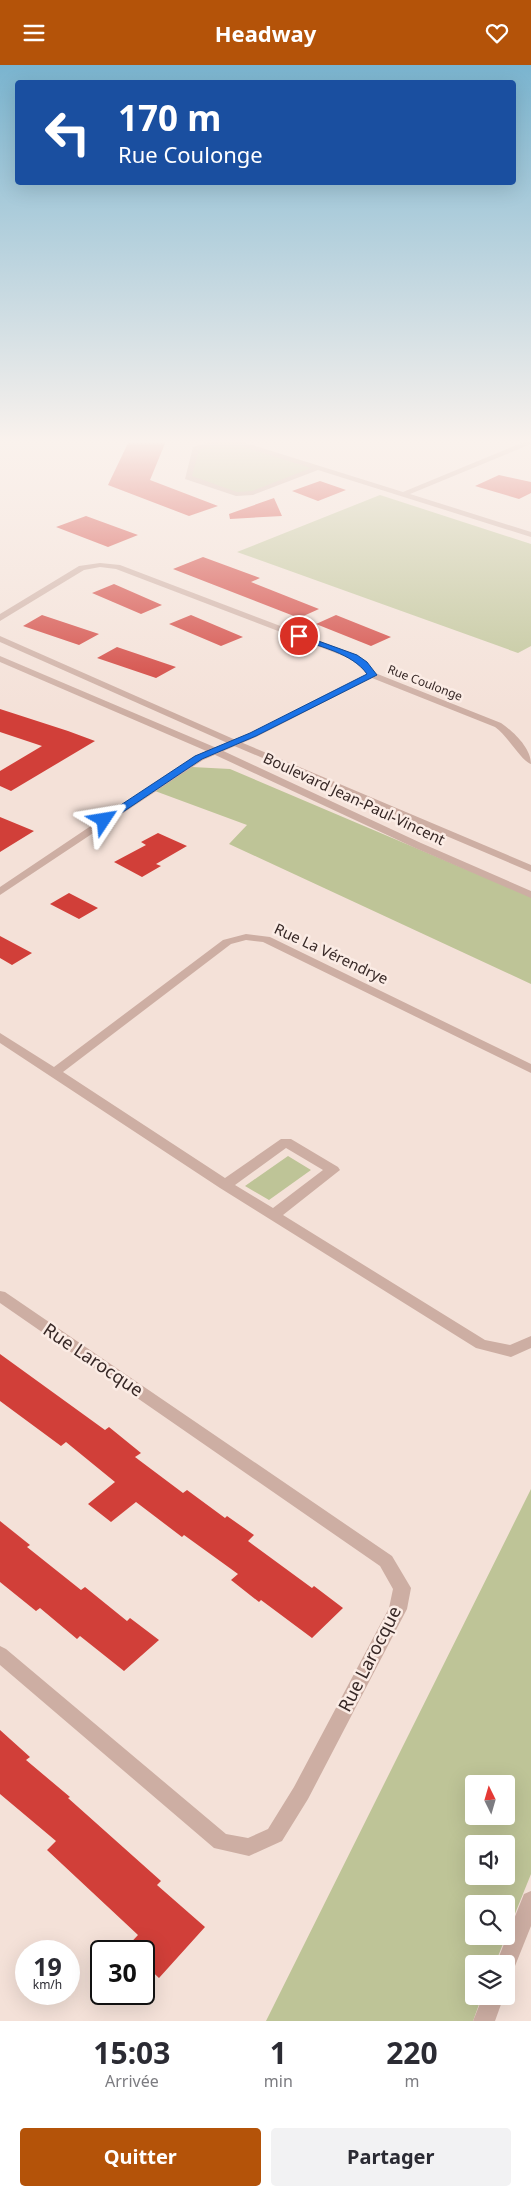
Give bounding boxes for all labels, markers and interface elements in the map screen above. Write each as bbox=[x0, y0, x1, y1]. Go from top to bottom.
text: Headway bbox=[215, 18, 316, 48]
icon: menu bbox=[20, 19, 48, 47]
icon: heart bbox=[483, 19, 511, 47]
text: 170 m bbox=[118, 94, 221, 141]
icon: left bbox=[35, 100, 100, 165]
text: Rue Coulonge bbox=[118, 139, 263, 169]
pin bbox=[278, 615, 320, 657]
icon: arrive bbox=[285, 622, 313, 650]
street label: Rue Coulonge bbox=[385, 660, 465, 705]
street label: Boulevard Jean-Paul-Vincent bbox=[260, 747, 449, 849]
position arrow bbox=[77, 793, 129, 845]
street label: Rue La Vérendrye bbox=[271, 918, 392, 988]
street label: Rue Larocque bbox=[39, 1317, 148, 1401]
street label: Rue Larocque bbox=[332, 1602, 406, 1716]
north arrow bbox=[465, 1775, 515, 1825]
map controls bbox=[465, 1775, 515, 2005]
button: sound bbox=[465, 1835, 515, 1885]
button: search bbox=[465, 1895, 515, 1945]
speed limit sign: 30 bbox=[90, 1940, 155, 2005]
text: 19 bbox=[33, 1949, 62, 1983]
button: layers bbox=[465, 1955, 515, 2005]
text: km/h bbox=[33, 1976, 62, 1993]
text: 15:03 bbox=[93, 2032, 170, 2073]
text: 1 bbox=[270, 2032, 287, 2073]
text: 220 bbox=[386, 2032, 438, 2073]
text: Arrivée bbox=[105, 2070, 159, 2092]
text: min bbox=[264, 2070, 293, 2092]
text: m bbox=[404, 2070, 419, 2092]
button: Quitter bbox=[20, 2128, 261, 2186]
button: Partager bbox=[271, 2128, 511, 2186]

